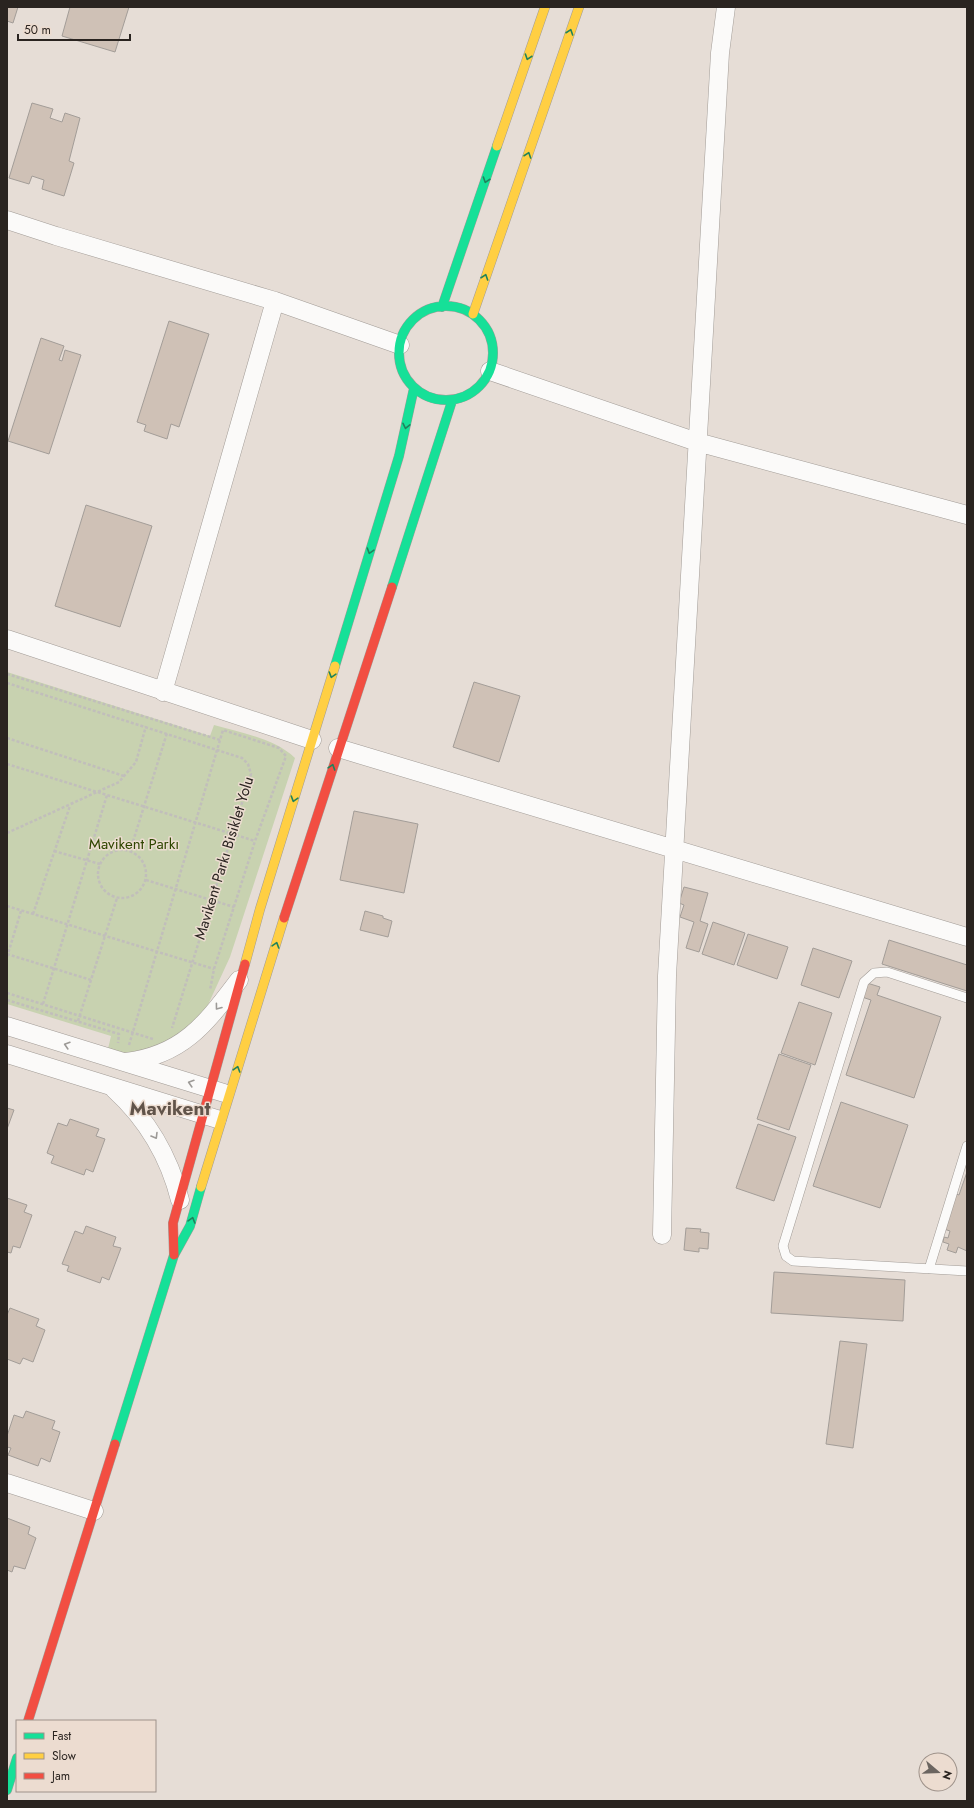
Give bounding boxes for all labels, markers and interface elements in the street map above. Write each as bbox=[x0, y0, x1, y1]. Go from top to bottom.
scale bar bbox=[18, 16, 130, 42]
text: 50 m bbox=[24, 21, 51, 39]
one-way arrow bbox=[565, 28, 574, 35]
one-way arrow bbox=[524, 53, 533, 60]
one-way arrow bbox=[523, 151, 532, 158]
one-way arrow bbox=[482, 176, 490, 183]
one-way arrow bbox=[481, 274, 489, 281]
one-way arrow bbox=[403, 423, 411, 429]
one-way arrow bbox=[366, 547, 375, 554]
one-way arrow bbox=[328, 671, 337, 678]
one-way arrow bbox=[327, 764, 336, 771]
street label: Mavikent Parkı Bisiklet Yolu bbox=[189, 774, 259, 942]
one-way arrow bbox=[290, 796, 299, 803]
park label: Mavikent Parkı bbox=[89, 833, 179, 855]
one-way arrow bbox=[271, 941, 279, 948]
one-way arrow bbox=[216, 1003, 223, 1010]
one-way arrow bbox=[64, 1041, 71, 1050]
one-way arrow bbox=[232, 1065, 241, 1072]
one-way arrow bbox=[188, 1079, 195, 1088]
district label: Mavikent bbox=[130, 1095, 210, 1122]
one-way arrow bbox=[150, 1132, 157, 1139]
one-way arrow bbox=[187, 1217, 196, 1224]
legend bbox=[16, 1720, 156, 1792]
text: Fast bbox=[52, 1727, 71, 1745]
text: Slow bbox=[52, 1747, 77, 1765]
north arrow bbox=[918, 1752, 958, 1792]
text: Jam bbox=[50, 1767, 70, 1785]
text: N bbox=[938, 1769, 956, 1782]

